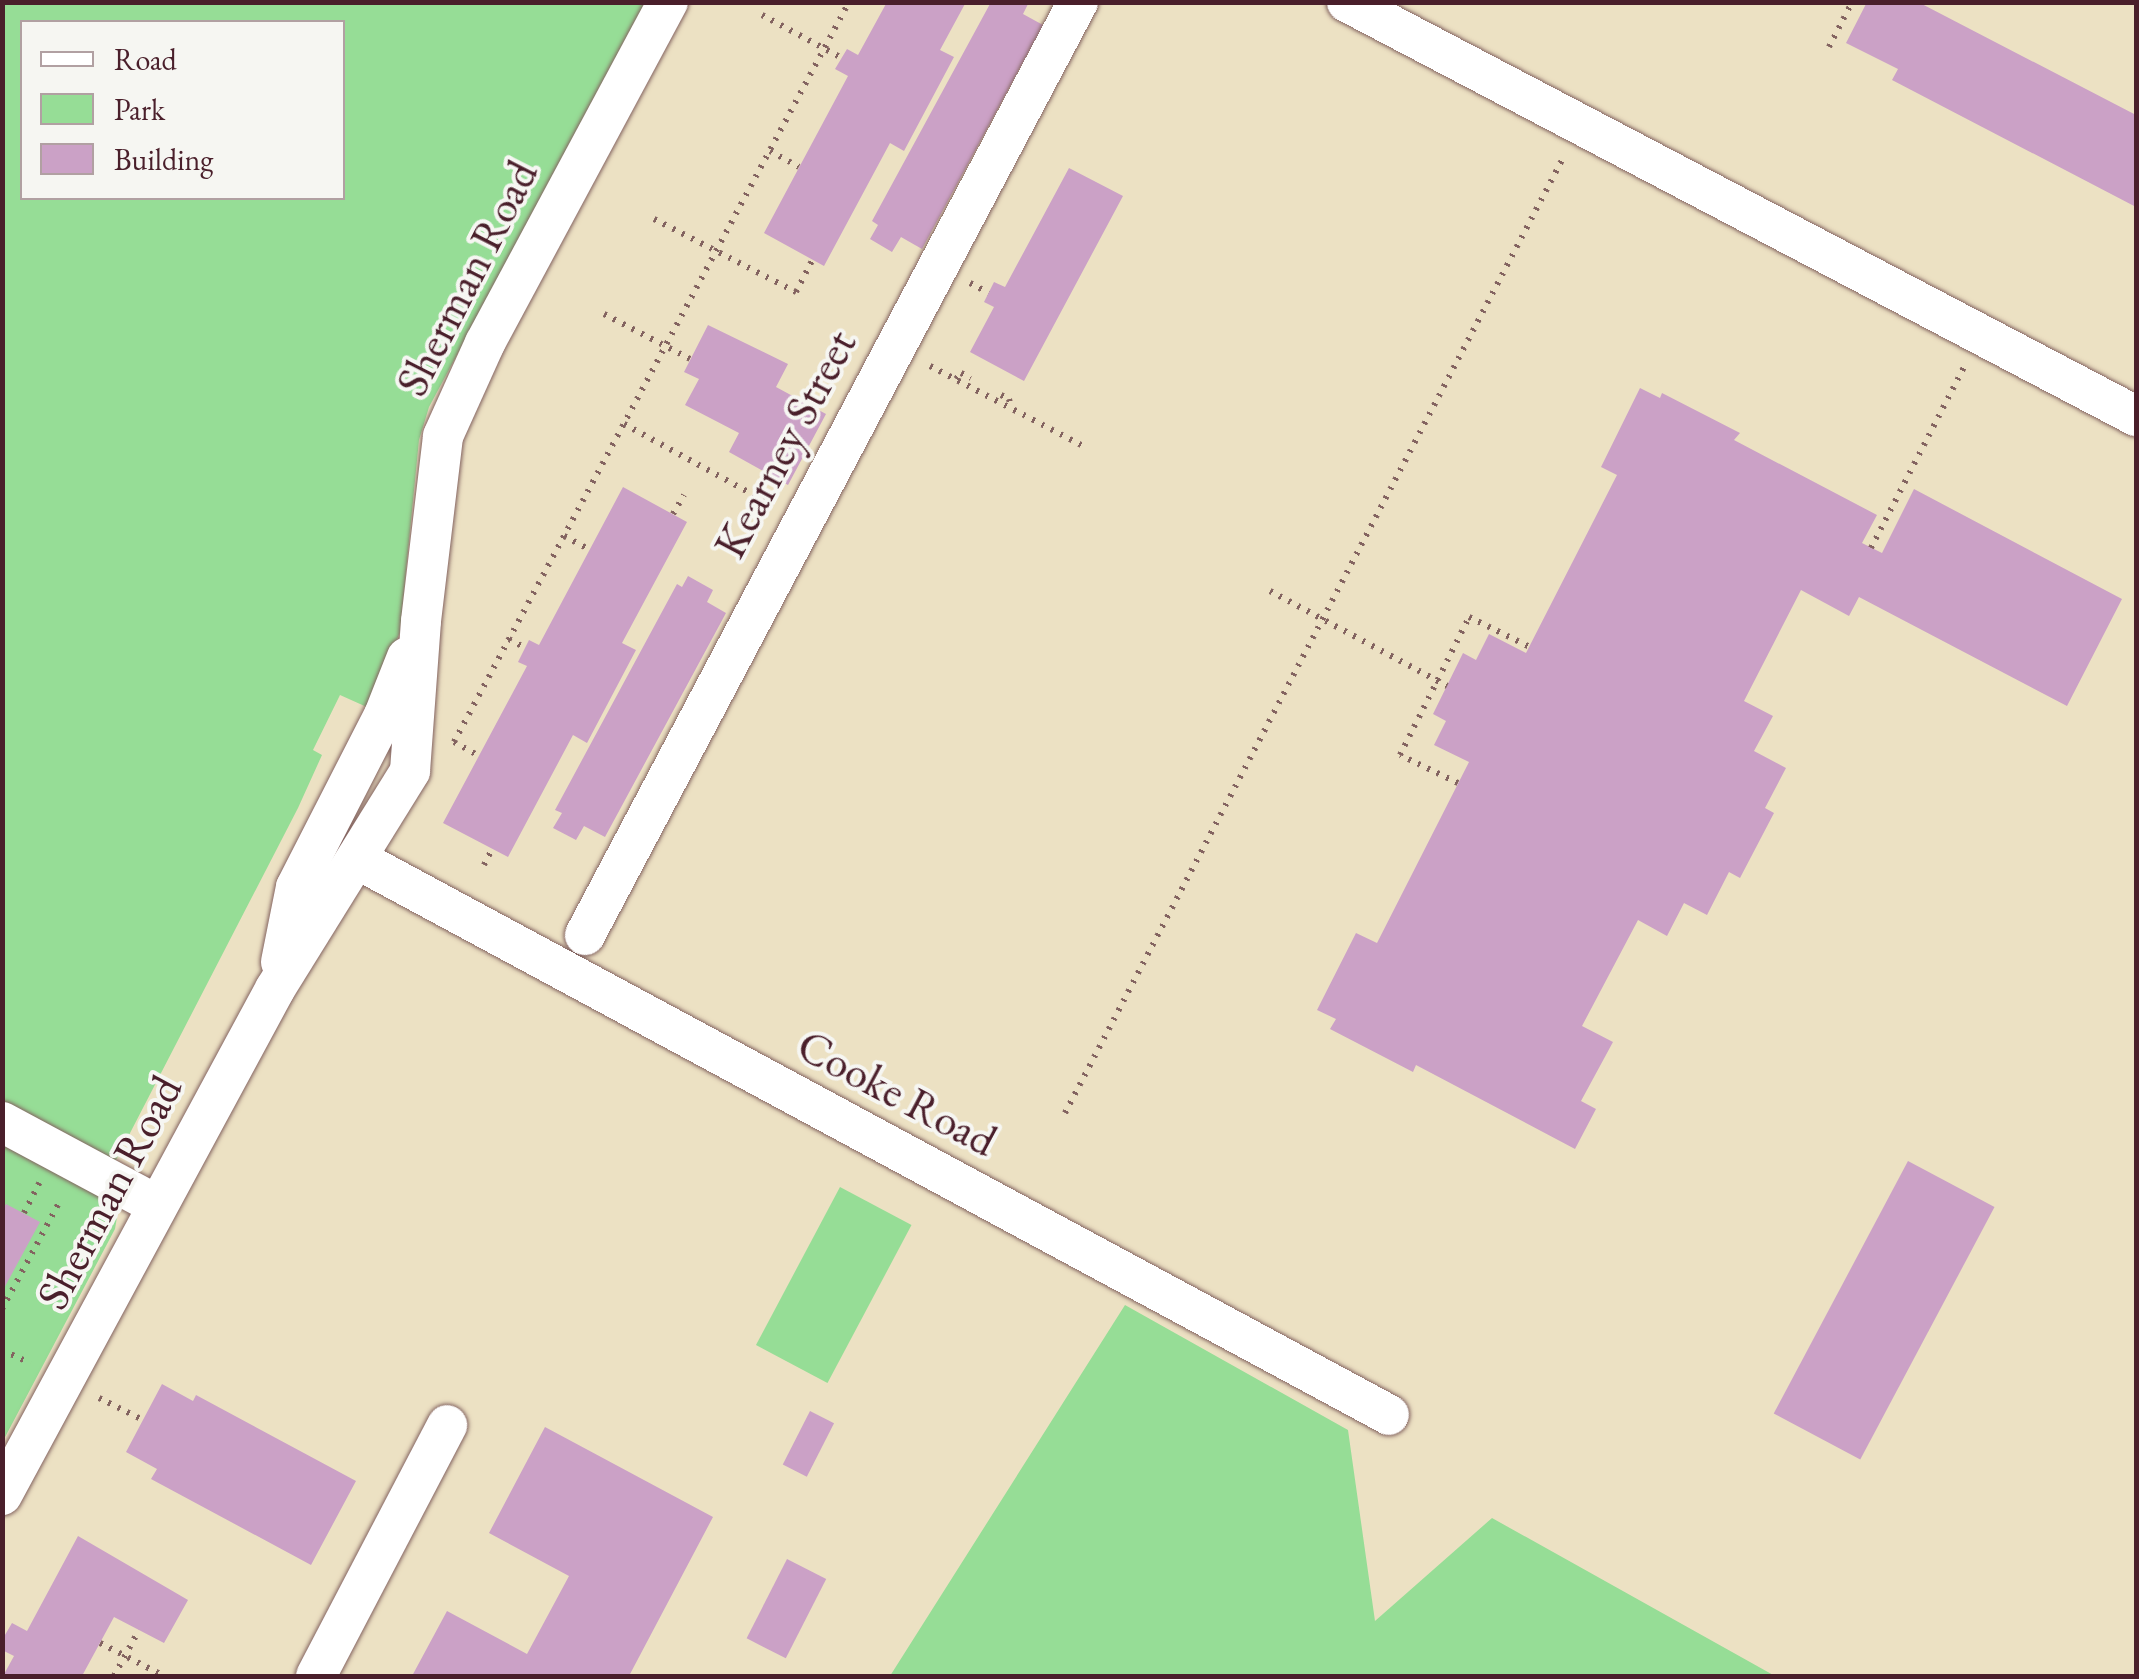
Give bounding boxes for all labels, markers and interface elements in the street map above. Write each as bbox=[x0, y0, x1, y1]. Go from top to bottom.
legend bbox=[20, 20, 345, 200]
text: Road bbox=[114, 40, 177, 79]
text: Park bbox=[114, 90, 165, 129]
text: Building bbox=[114, 140, 213, 179]
street label: Sherman Road bbox=[385, 151, 549, 405]
street label: Kearney Street bbox=[702, 321, 868, 567]
street label: Cooke Road bbox=[788, 1018, 1006, 1168]
street label: Sherman Road bbox=[25, 1066, 193, 1318]

